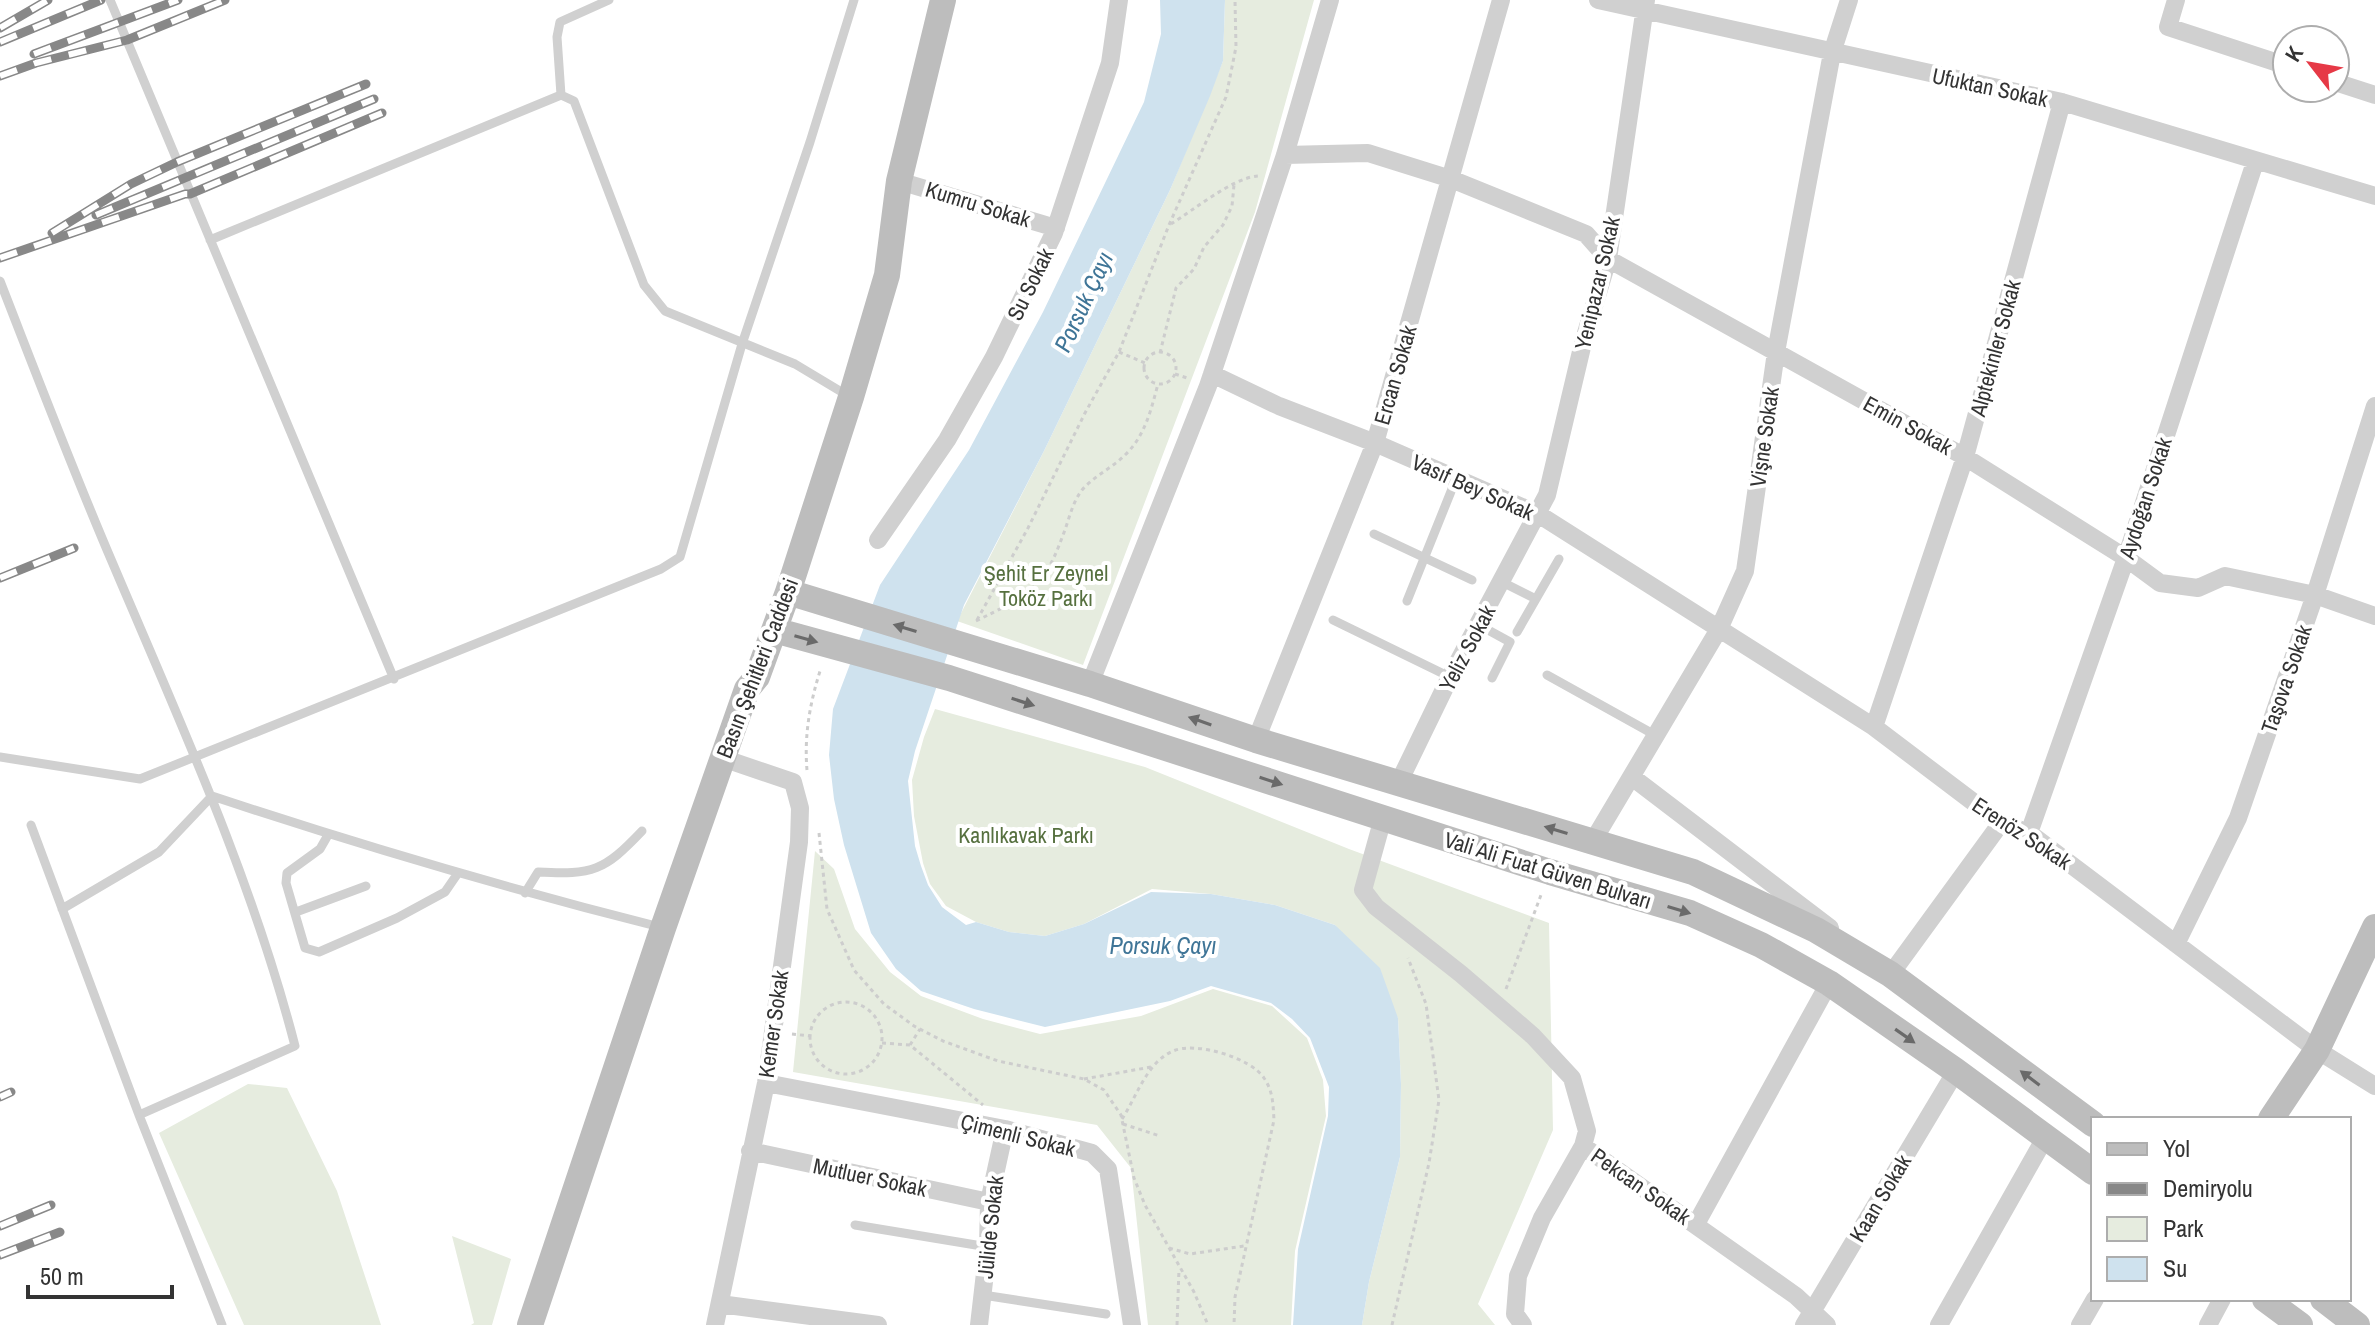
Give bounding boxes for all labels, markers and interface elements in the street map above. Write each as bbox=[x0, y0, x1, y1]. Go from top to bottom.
north arrow bbox=[2271, 24, 2351, 104]
text: K bbox=[2278, 40, 2310, 67]
street label: Ufuktan Sokak bbox=[1929, 60, 2051, 114]
street label: Kumru Sokak bbox=[922, 174, 1035, 234]
street label: Yenipazar Sokak bbox=[1567, 212, 1627, 353]
street label: Su Sokak bbox=[1000, 242, 1061, 325]
water label: Porsuk Çayı bbox=[1046, 246, 1120, 357]
street label: Alptekinler Sokak bbox=[1962, 275, 2028, 421]
street label: Ercan Sokak bbox=[1366, 321, 1424, 428]
street label: Vişne Sokak bbox=[1742, 384, 1786, 489]
street label: Emin Sokak bbox=[1858, 388, 1959, 462]
street label: Aydoğan Sokak bbox=[2111, 432, 2179, 564]
street label: Vasıf Bey Sokak bbox=[1407, 447, 1540, 528]
park label: Şehit Er Zeynel Toköz Parkı bbox=[984, 558, 1108, 613]
street label: Basın Şehitleri Caddesi bbox=[709, 574, 805, 762]
street label: Yeliz Sokak bbox=[1432, 599, 1503, 696]
street label: Taşova Sokak bbox=[2253, 620, 2319, 737]
one-way arrow bbox=[892, 621, 916, 634]
one-way arrow bbox=[794, 633, 818, 646]
one-way arrow bbox=[1011, 696, 1035, 708]
one-way arrow bbox=[1188, 715, 1212, 727]
one-way arrow bbox=[1259, 775, 1283, 788]
street label: Erenöz Sokak bbox=[1967, 790, 2078, 877]
park label: Kanlıkavak Parkı bbox=[958, 820, 1094, 850]
one-way arrow bbox=[1544, 823, 1568, 836]
street label: Vali Ali Fuat Güven Bulvarı bbox=[1441, 824, 1655, 916]
one-way arrow bbox=[1667, 904, 1691, 917]
water label: Porsuk Çayı bbox=[1109, 929, 1217, 961]
street label: Kemer Sokak bbox=[751, 967, 796, 1080]
one-way arrow bbox=[1894, 1028, 1916, 1044]
one-way arrow bbox=[2020, 1070, 2041, 1086]
street label: Çimenli Sokak bbox=[957, 1106, 1079, 1164]
legend bbox=[2091, 1117, 2351, 1301]
text: Yol bbox=[2163, 1132, 2190, 1164]
street label: Pekcan Sokak bbox=[1585, 1141, 1698, 1232]
street label: Kaan Sokak bbox=[1842, 1148, 1918, 1247]
street label: Mutluer Sokak bbox=[810, 1150, 930, 1204]
text: Demiryolu bbox=[2163, 1172, 2253, 1204]
street label: Jülide Sokak bbox=[970, 1173, 1010, 1280]
text: Park bbox=[2163, 1212, 2204, 1244]
scale bar bbox=[28, 1249, 172, 1299]
text: Su bbox=[2163, 1252, 2187, 1284]
text: 50 m bbox=[40, 1260, 84, 1292]

